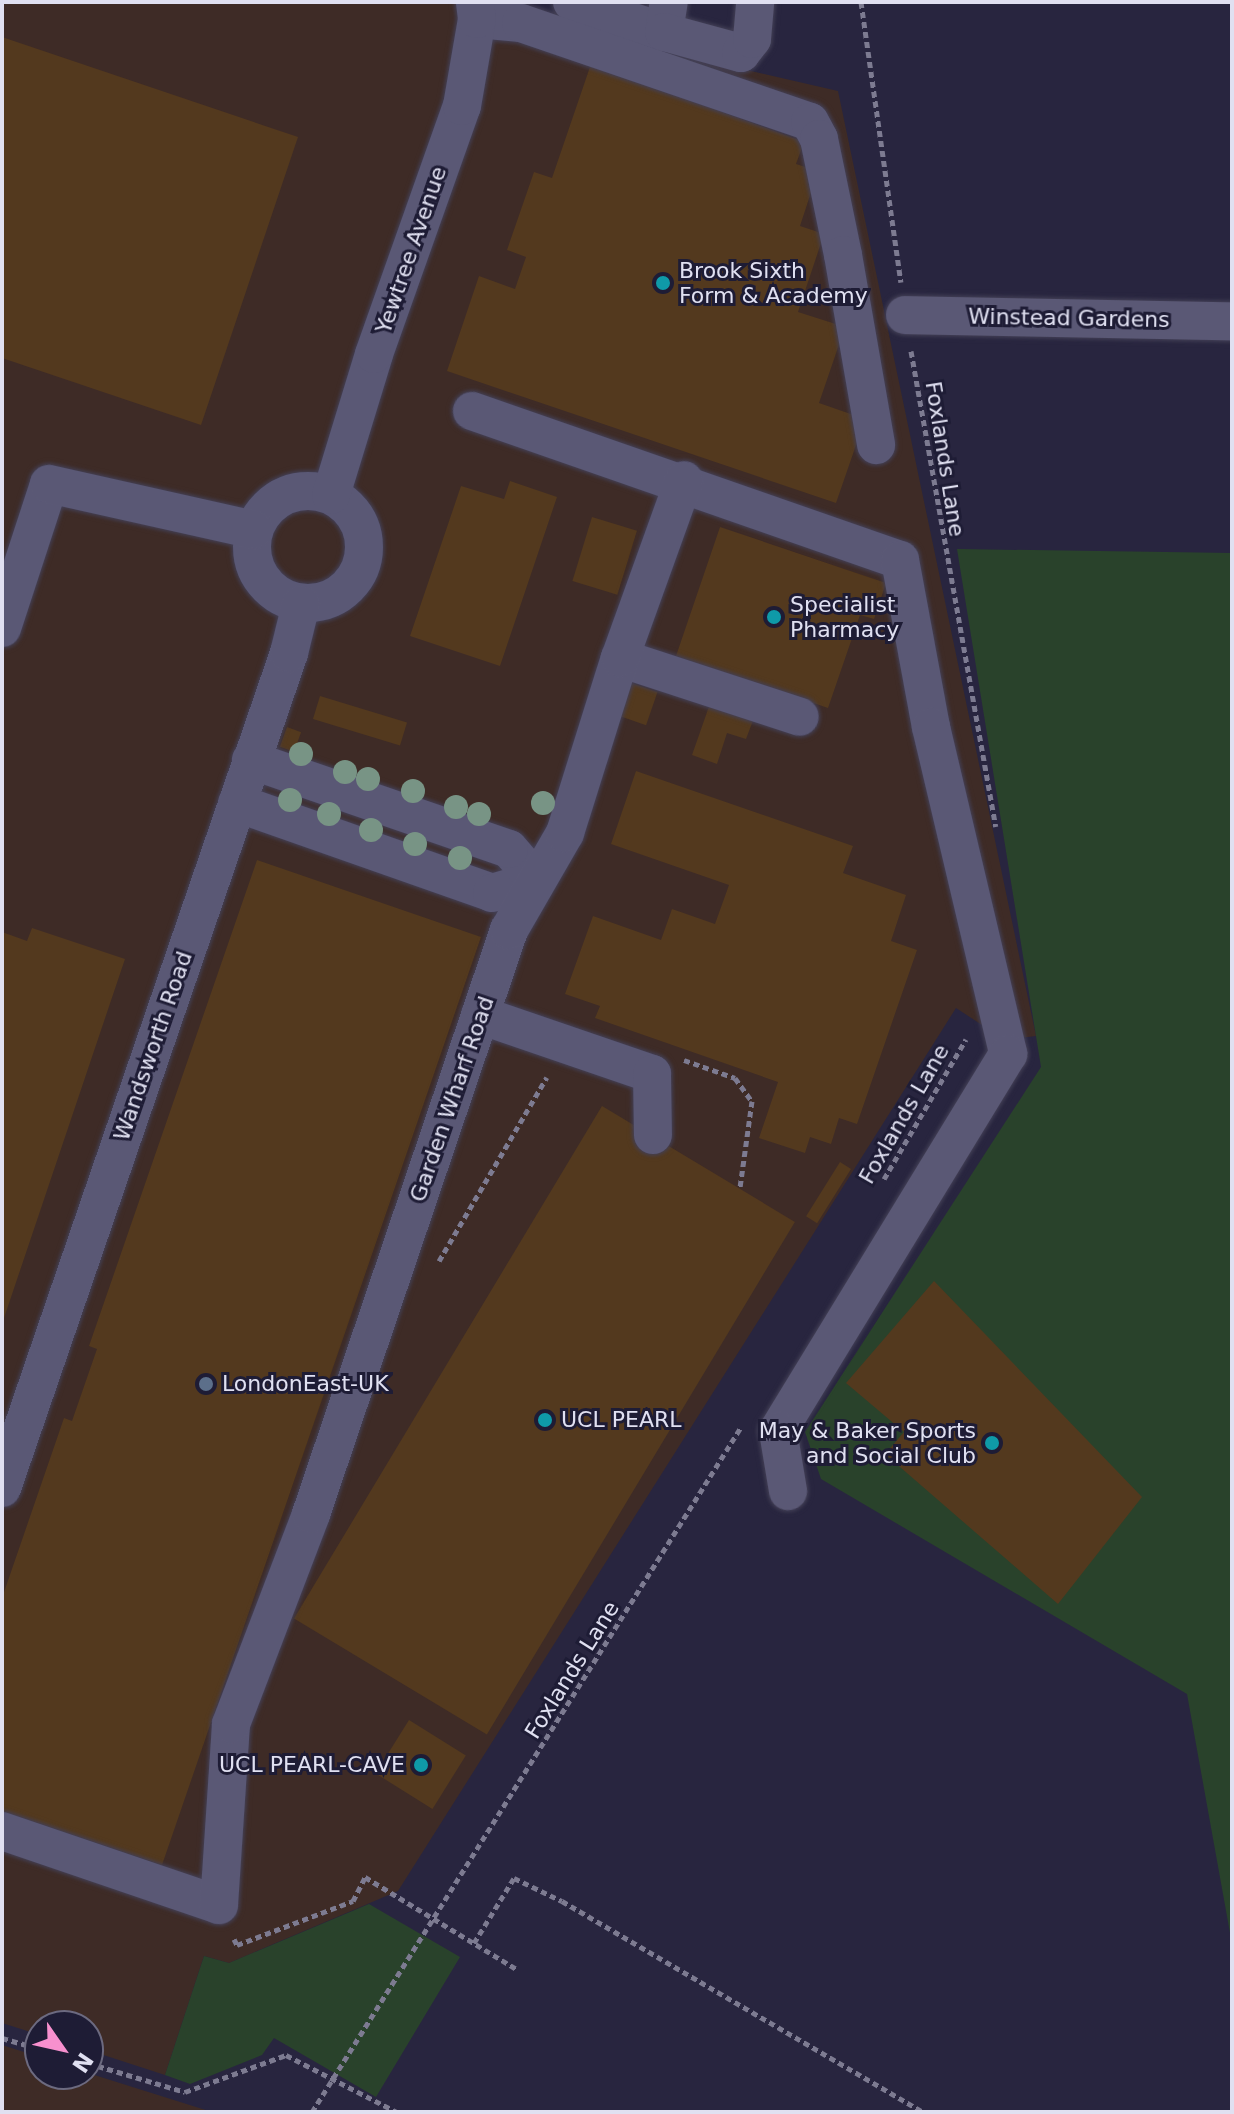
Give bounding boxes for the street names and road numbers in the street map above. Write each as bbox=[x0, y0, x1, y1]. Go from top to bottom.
street label: Yewtree Avenue bbox=[370, 163, 452, 337]
street label: Winstead Gardens bbox=[968, 303, 1170, 333]
street label: Foxlands Lane bbox=[920, 379, 970, 539]
street label: Wandsworth Road bbox=[108, 948, 198, 1144]
street label: Garden Wharf Road bbox=[404, 993, 500, 1205]
street label: Foxlands Lane bbox=[853, 1039, 955, 1189]
street label: Foxlands Lane bbox=[519, 1596, 625, 1744]

